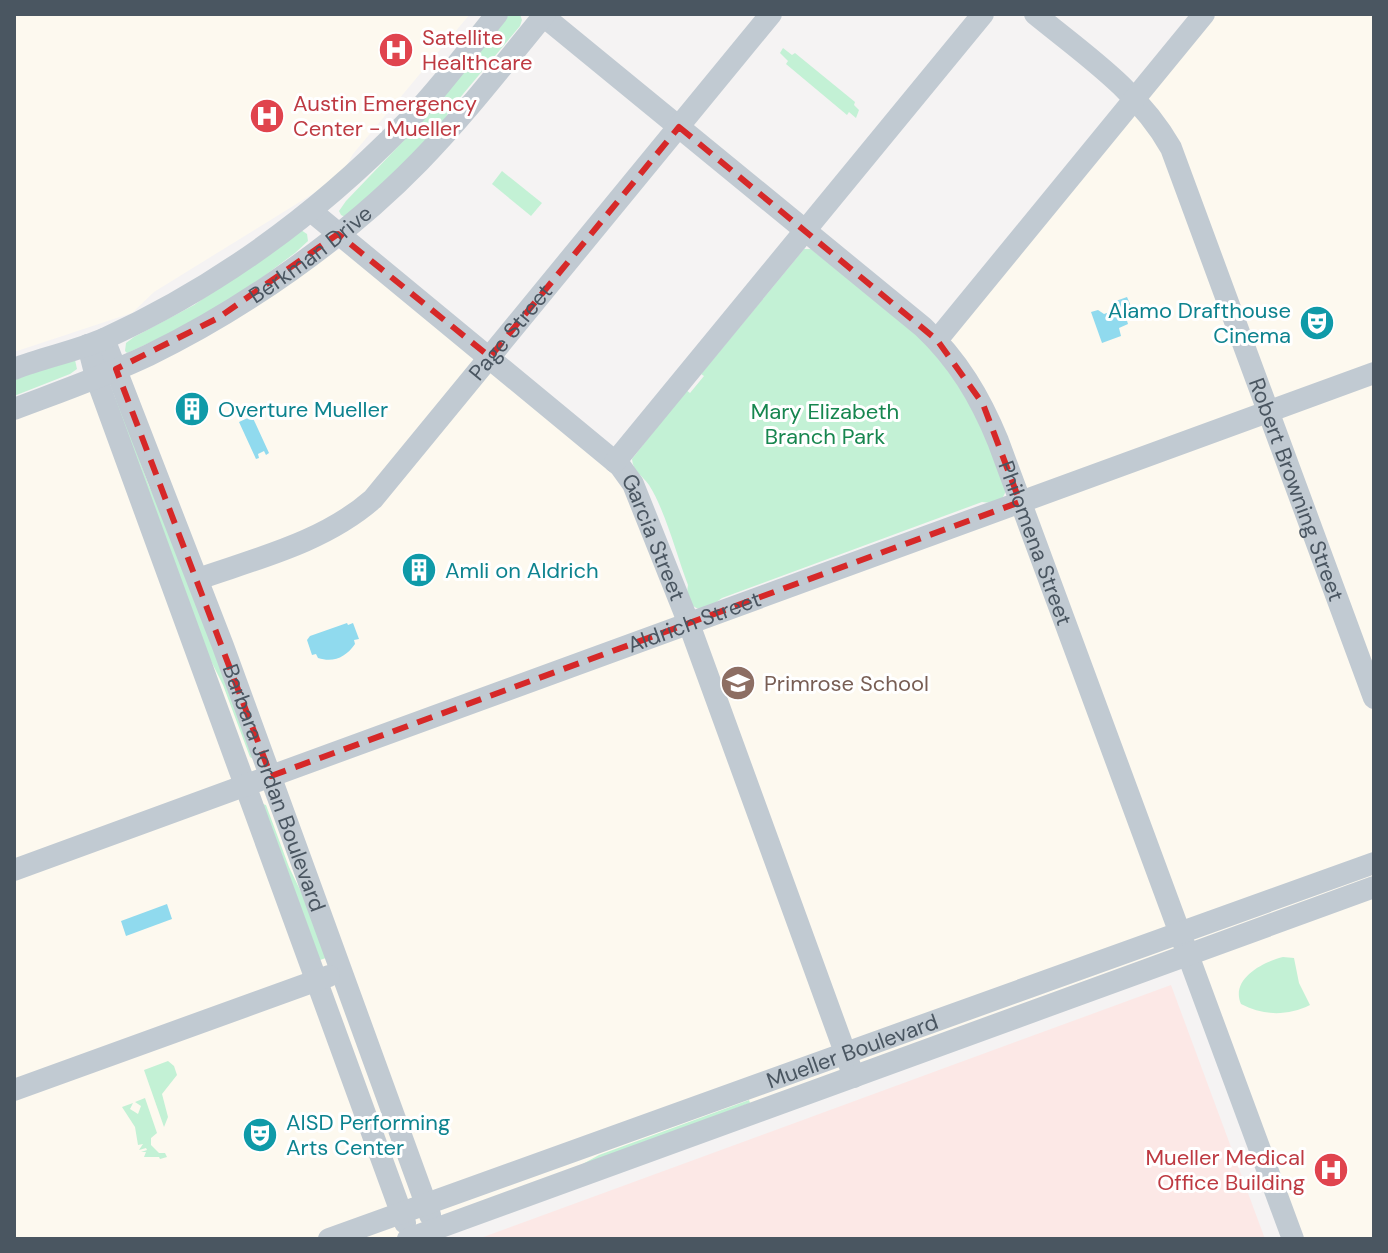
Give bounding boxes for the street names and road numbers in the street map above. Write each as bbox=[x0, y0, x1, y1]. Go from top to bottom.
street label: Berkman Drive bbox=[243, 198, 378, 310]
street label: Page Street bbox=[462, 277, 558, 386]
street label: Robert Browning Street bbox=[1243, 374, 1351, 605]
street label: Philomena Street bbox=[992, 456, 1079, 629]
street label: Garcia Street bbox=[615, 467, 693, 605]
street label: Aldrich Street bbox=[623, 584, 765, 659]
street label: Barbara Jordan Boulevard bbox=[216, 660, 333, 916]
street label: Mueller Boulevard bbox=[762, 1007, 942, 1095]

